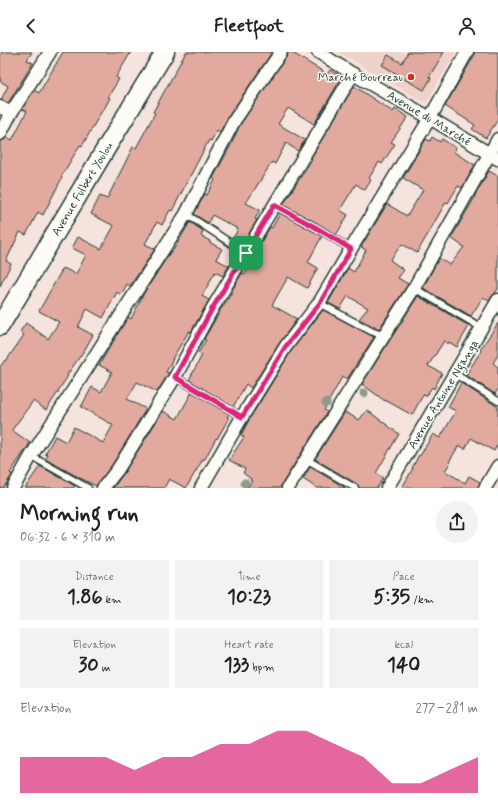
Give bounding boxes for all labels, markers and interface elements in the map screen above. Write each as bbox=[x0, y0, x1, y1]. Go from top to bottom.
text: Fleetfoot bbox=[214, 14, 284, 38]
icon: back bbox=[20, 15, 42, 37]
icon: person bbox=[456, 15, 478, 37]
place label: Marché Bourreau bbox=[318, 70, 403, 86]
marker: Marché Bourreau bbox=[406, 72, 416, 82]
street label: Avenue du Marché bbox=[384, 88, 474, 150]
street label: Avenue Fulbert Youlou bbox=[49, 139, 117, 239]
pin bbox=[229, 236, 263, 270]
icon: arrive bbox=[235, 242, 257, 264]
street label: Avenue Antoine Nganga bbox=[405, 337, 484, 453]
text: Morning run bbox=[20, 500, 139, 528]
button: share bbox=[436, 501, 478, 543]
text: 06:32 · 6 × 310 m bbox=[20, 529, 115, 546]
text: Distance bbox=[75, 570, 114, 584]
text: Time bbox=[237, 570, 261, 584]
text: Pace bbox=[393, 570, 415, 584]
text: 1.86 bbox=[67, 584, 103, 611]
text: 10:23 bbox=[227, 584, 271, 611]
text: 5:35 bbox=[373, 584, 410, 611]
text: km bbox=[103, 593, 122, 607]
text: /km bbox=[410, 593, 434, 607]
text: Elevation bbox=[73, 638, 116, 652]
text: Heart rate bbox=[224, 638, 274, 652]
text: kcal bbox=[394, 638, 413, 652]
text: 30 bbox=[78, 652, 99, 679]
text: 133 bbox=[224, 652, 249, 679]
text: 140 bbox=[387, 652, 420, 679]
text: m bbox=[99, 661, 110, 675]
text: bpm bbox=[249, 661, 274, 675]
text: Elevation bbox=[20, 700, 71, 717]
text: 277–281 m bbox=[415, 700, 478, 717]

